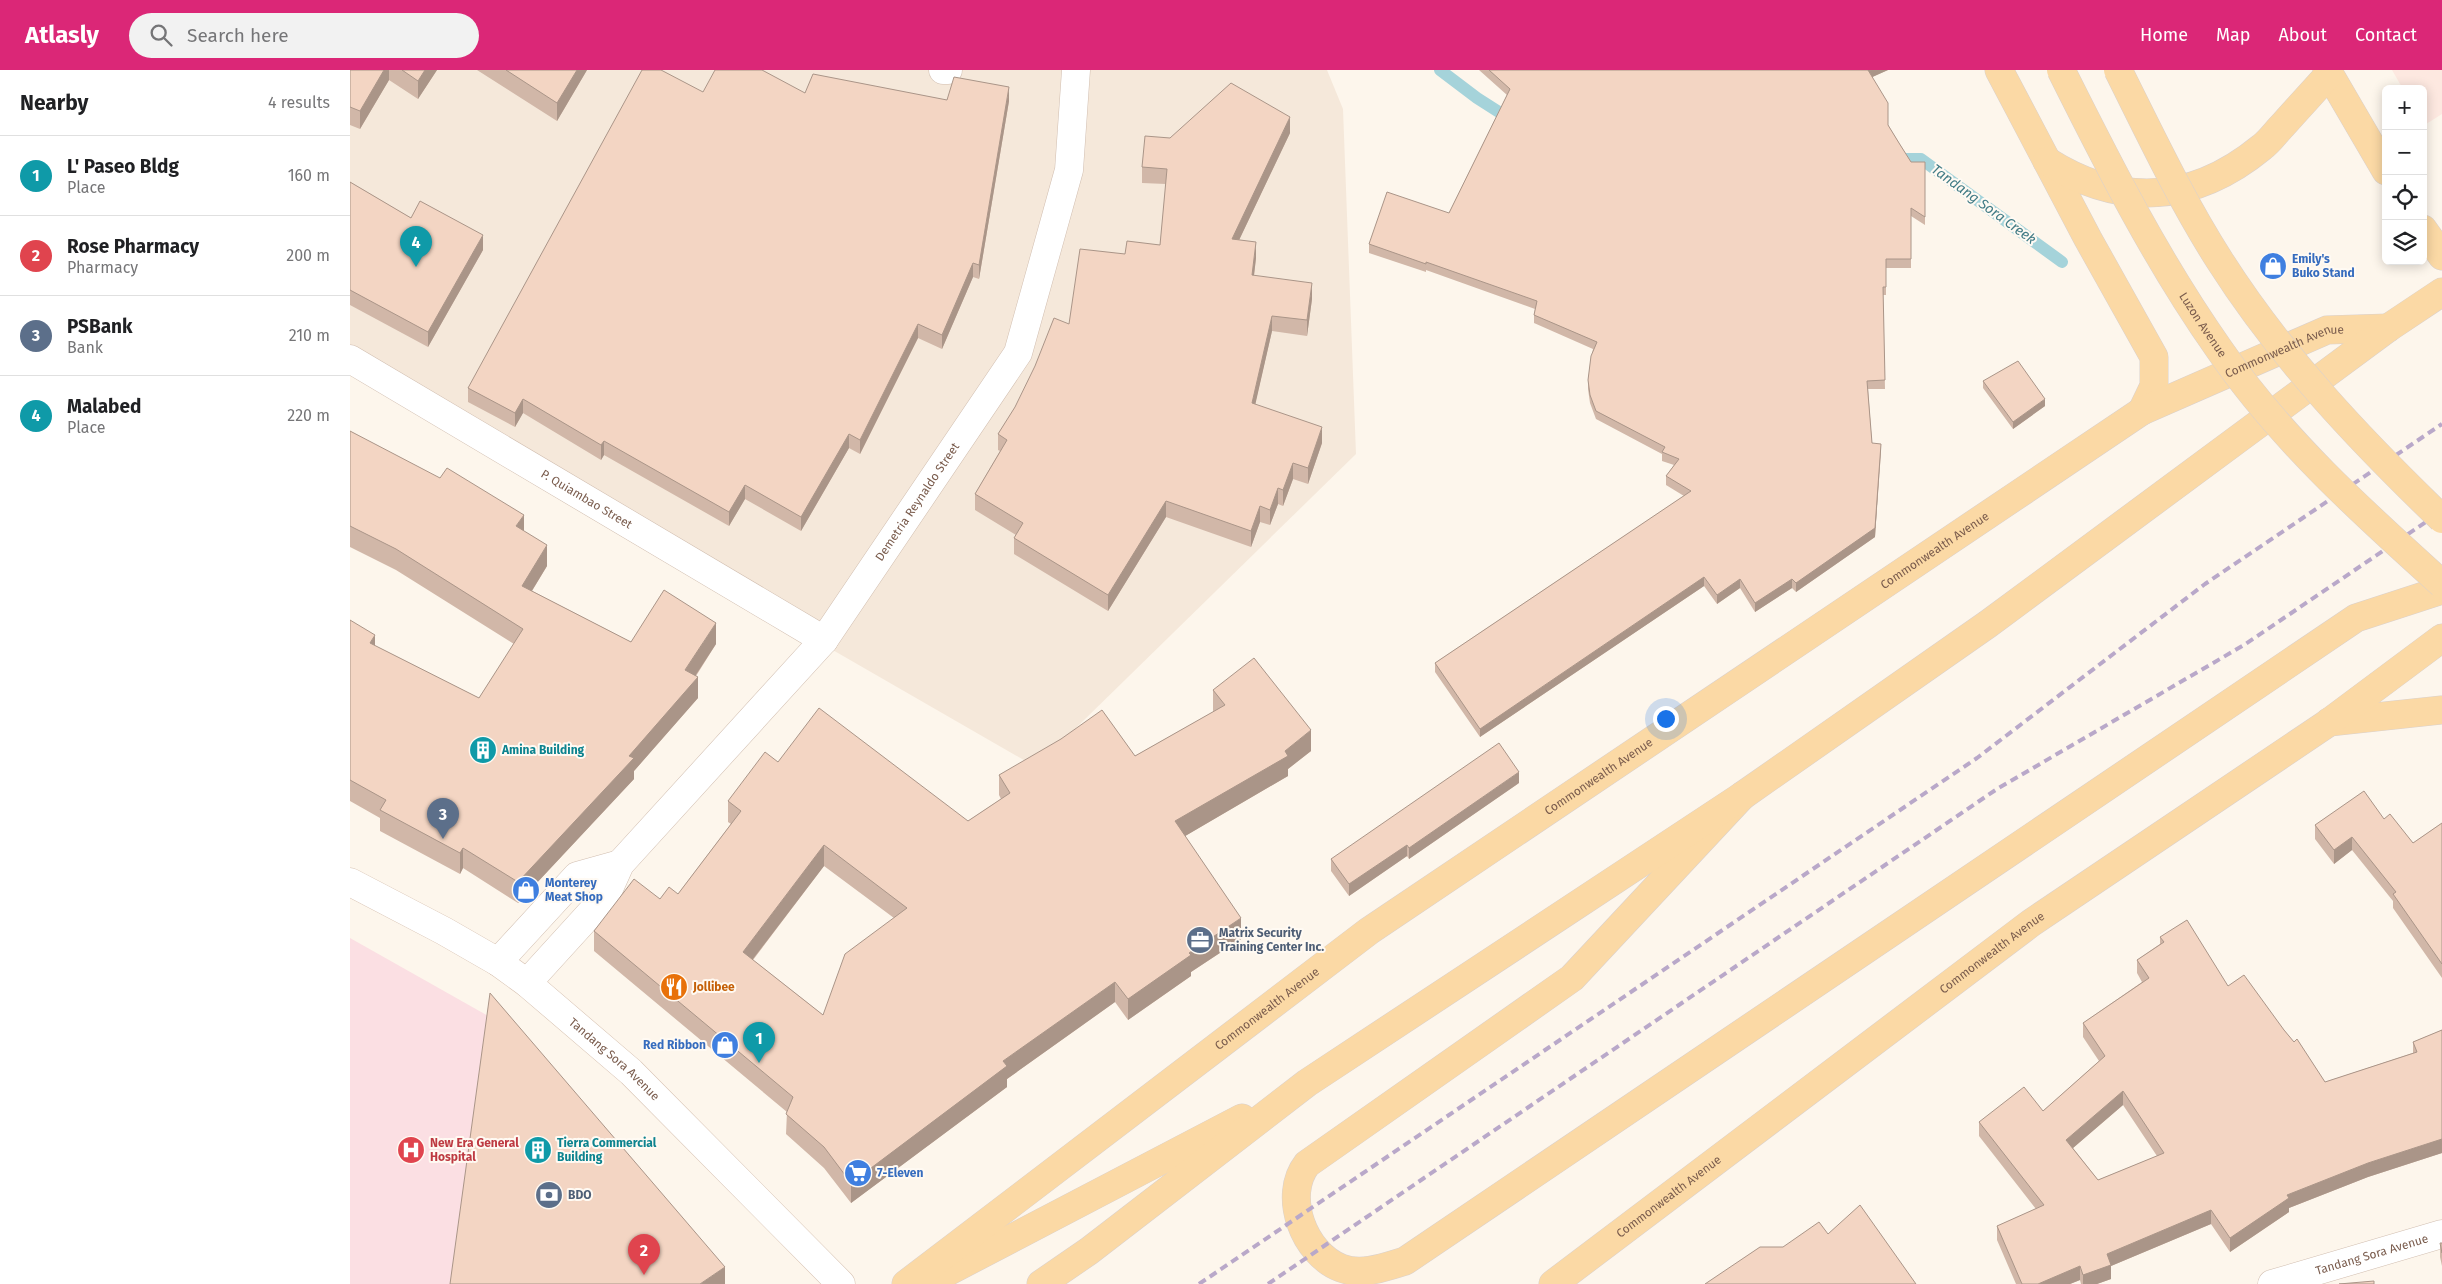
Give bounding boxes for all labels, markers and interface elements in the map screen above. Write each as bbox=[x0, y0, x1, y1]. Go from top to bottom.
search box bbox=[129, 13, 479, 58]
text: Atlasly bbox=[25, 21, 99, 49]
icon: search bbox=[147, 21, 175, 49]
text: Search here bbox=[187, 24, 289, 47]
text: Home bbox=[2140, 24, 2188, 46]
text: Map bbox=[2216, 24, 2250, 46]
text: About bbox=[2278, 24, 2327, 46]
text: Contact bbox=[2355, 24, 2417, 46]
map controls bbox=[2382, 85, 2427, 265]
button: + bbox=[2382, 85, 2427, 130]
text: Nearby bbox=[20, 90, 88, 116]
text: 4 results bbox=[268, 93, 330, 112]
button: − bbox=[2382, 130, 2427, 175]
text: L' Paseo Bldg bbox=[67, 155, 179, 178]
water label: Tandang Sora Creek bbox=[1928, 161, 2040, 248]
text: 1 bbox=[32, 166, 40, 185]
text: 160 m bbox=[288, 166, 330, 185]
button: locate bbox=[2382, 175, 2427, 220]
text: Place bbox=[67, 178, 106, 197]
button: layers bbox=[2382, 220, 2427, 265]
pin: 4 bbox=[400, 226, 432, 267]
text: Rose Pharmacy bbox=[67, 235, 199, 258]
text: 2 bbox=[32, 246, 40, 265]
text: 200 m bbox=[286, 246, 330, 265]
shop icon: Emily's Buko Stand bbox=[2258, 251, 2288, 281]
place label: Emily's Buko Stand bbox=[2292, 252, 2355, 280]
text: Pharmacy bbox=[67, 258, 138, 277]
street label: Luzon Avenue bbox=[2176, 290, 2230, 360]
text: PSBank bbox=[67, 315, 133, 338]
street label: Commonwealth Avenue bbox=[2223, 322, 2344, 381]
text: 3 bbox=[32, 326, 40, 345]
text: 210 m bbox=[289, 326, 330, 345]
text: Bank bbox=[67, 338, 103, 357]
text: Malabed bbox=[67, 395, 141, 418]
text: 4 bbox=[31, 406, 41, 425]
text: 220 m bbox=[287, 406, 330, 425]
text: Place bbox=[67, 418, 106, 437]
street label: Demetria Reynaldo Street bbox=[872, 440, 963, 564]
street label: P. Quiambao Street bbox=[538, 467, 635, 532]
street label: Commonwealth Avenue bbox=[1878, 509, 1992, 592]
your location bbox=[1653, 706, 1679, 732]
building icon: Amina Building bbox=[468, 735, 498, 765]
street label: Commonwealth Avenue bbox=[1542, 735, 1655, 818]
place label: Amina Building bbox=[501, 743, 585, 757]
pin: 3 bbox=[427, 798, 459, 839]
shop icon: Monterey Meat Shop bbox=[511, 875, 541, 905]
place label: Monterey Meat Shop bbox=[545, 876, 603, 904]
street label: Commonwealth Avenue bbox=[1937, 909, 2047, 997]
office icon: Matrix Security Training Center Inc. bbox=[1185, 925, 1215, 955]
place label: Matrix Security Training Center Inc. bbox=[1219, 926, 1324, 954]
street label: Commonwealth Avenue bbox=[1212, 964, 1322, 1053]
restaurant icon: Jollibee bbox=[659, 972, 689, 1002]
place label: Jollibee bbox=[692, 980, 735, 994]
street label: Tandang Sora Avenue bbox=[566, 1015, 662, 1104]
pin: 1 bbox=[743, 1022, 775, 1063]
shop icon: Red Ribbon bbox=[710, 1030, 740, 1060]
place label: Red Ribbon bbox=[643, 1038, 706, 1052]
hospital icon: New Era General Hospital bbox=[396, 1135, 426, 1165]
building icon: Tierra Commercial Building bbox=[523, 1135, 553, 1165]
place label: New Era General Hospital bbox=[430, 1136, 519, 1164]
place label: Tierra Commercial Building bbox=[557, 1136, 657, 1164]
street label: Commonwealth Avenue bbox=[1614, 1153, 1724, 1241]
supermarket icon: 7-Eleven bbox=[843, 1158, 873, 1188]
place label: 7-Eleven bbox=[877, 1166, 923, 1180]
bank icon: BDO bbox=[534, 1180, 564, 1210]
place label: BDO bbox=[568, 1188, 592, 1202]
street label: Tandang Sora Avenue bbox=[2314, 1231, 2430, 1278]
pin: 2 bbox=[628, 1234, 660, 1275]

